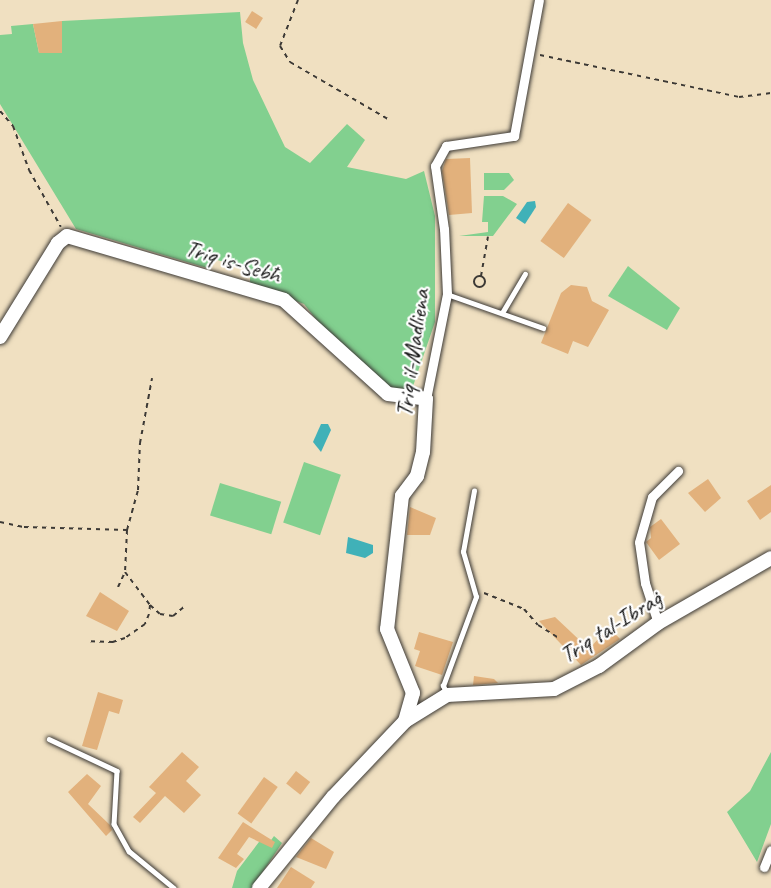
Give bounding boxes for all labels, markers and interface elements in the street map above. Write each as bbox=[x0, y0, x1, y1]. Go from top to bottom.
street label: Triq is-Sebħ bbox=[182, 234, 284, 290]
street label: Triq il-Madliena bbox=[390, 287, 436, 419]
street label: Triq tal-Ibraġ bbox=[554, 584, 668, 670]

